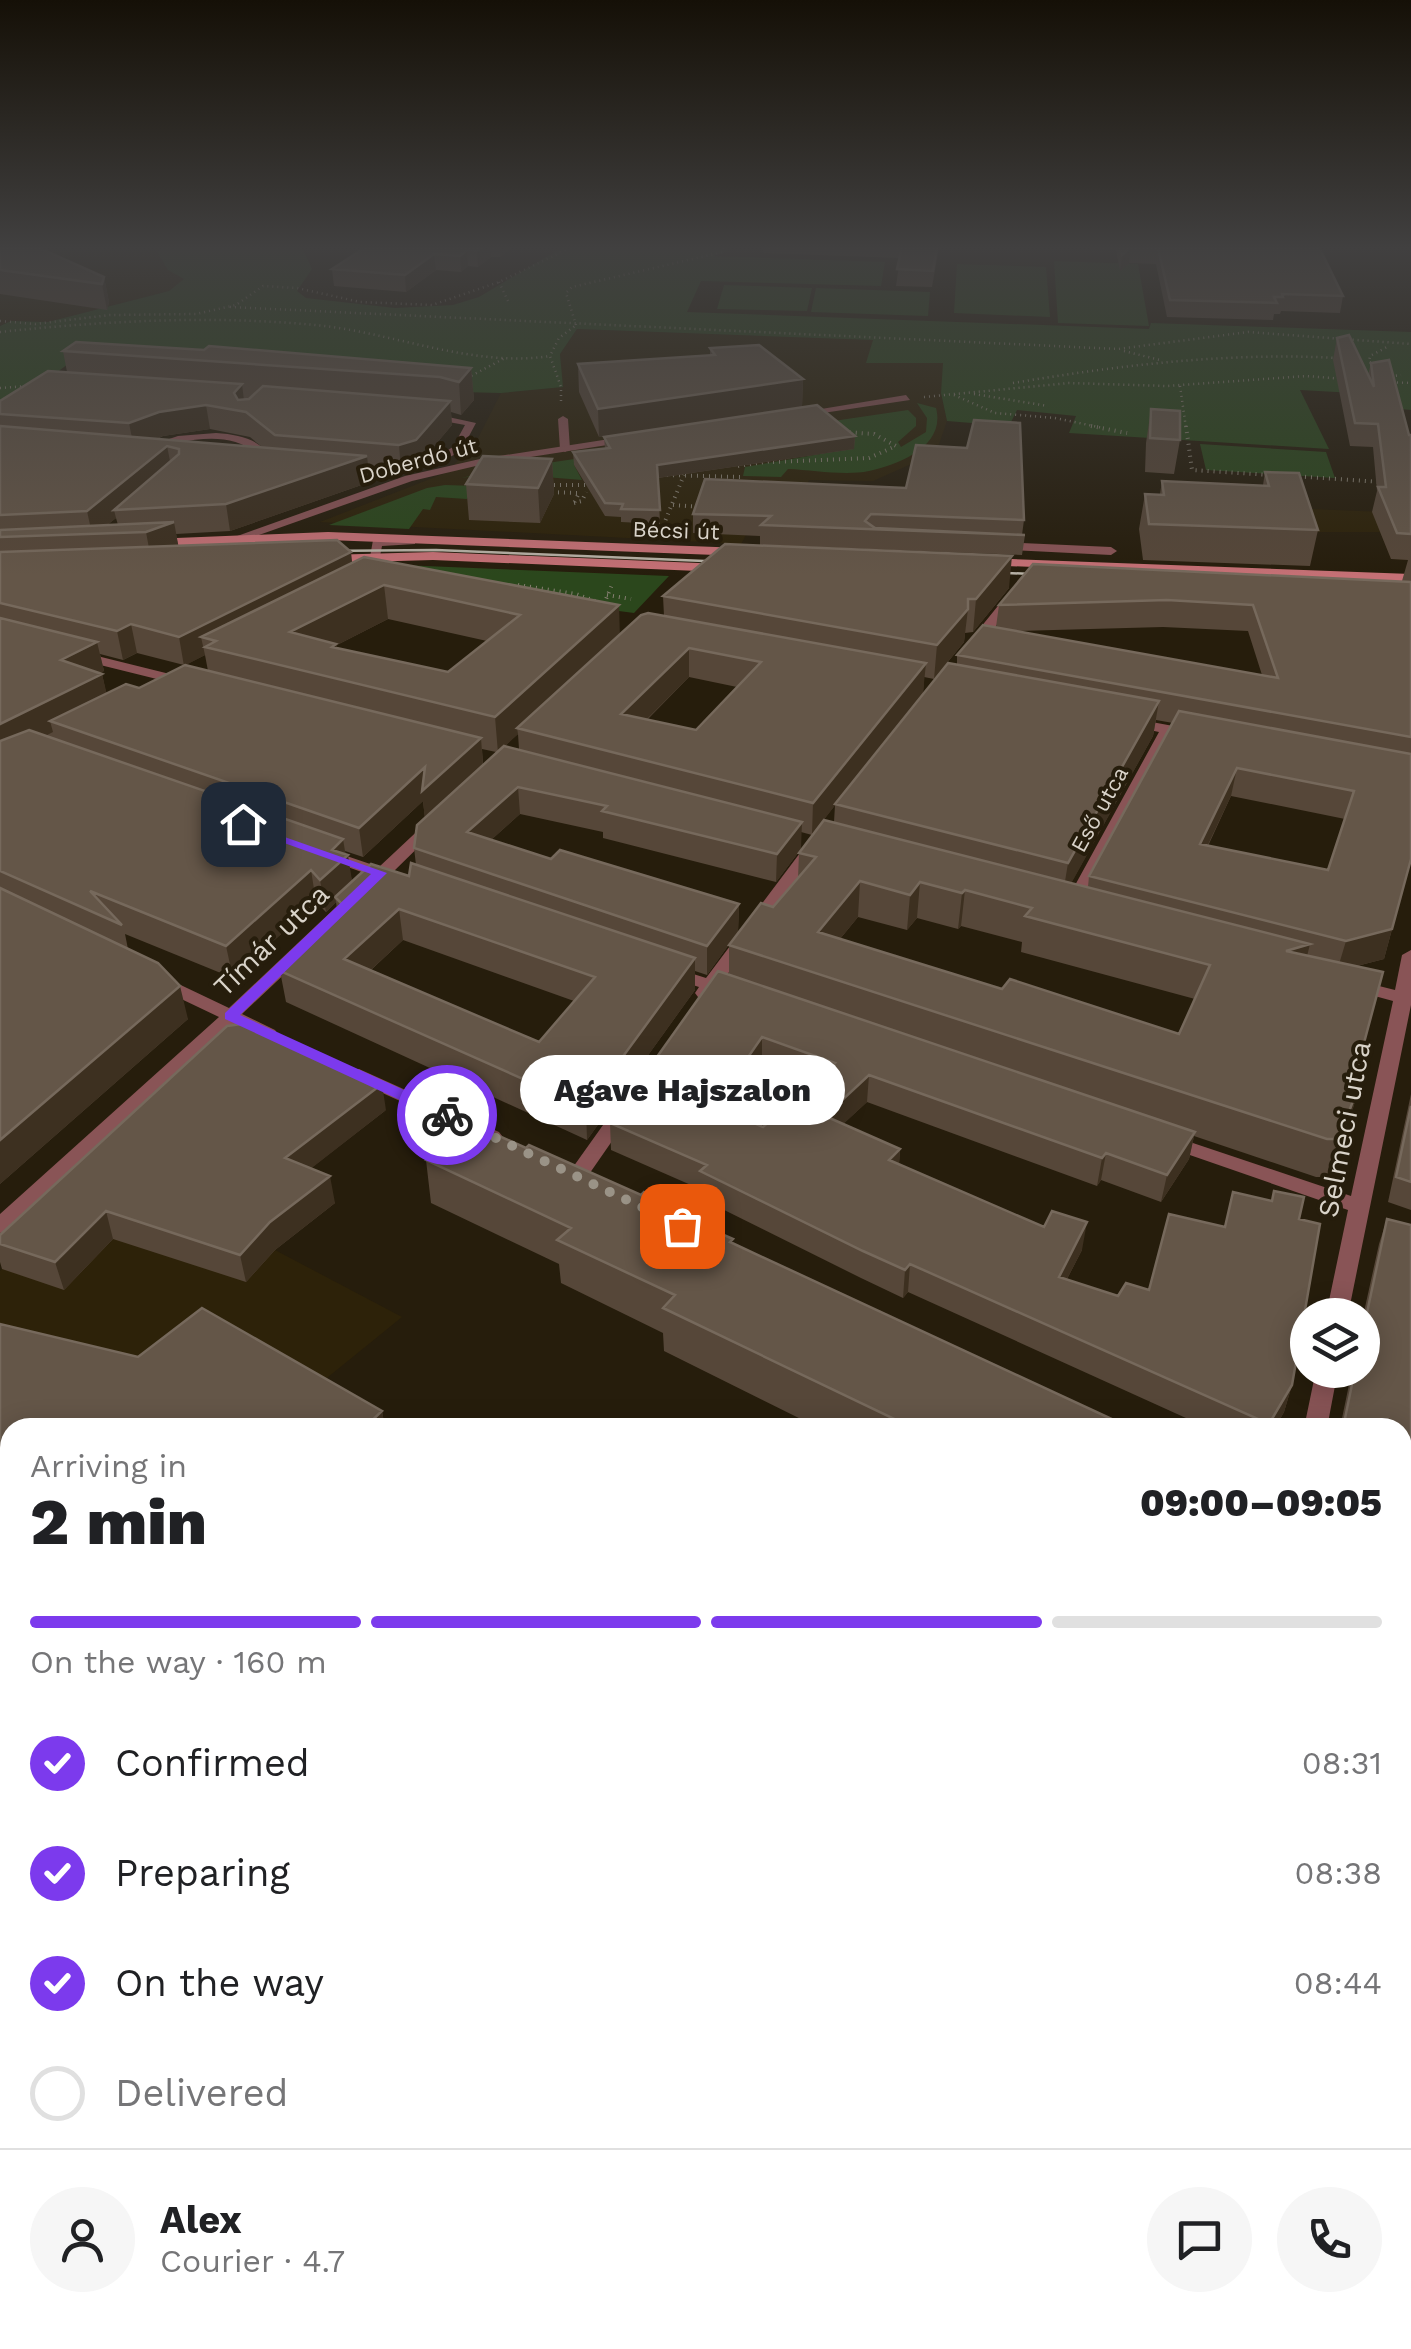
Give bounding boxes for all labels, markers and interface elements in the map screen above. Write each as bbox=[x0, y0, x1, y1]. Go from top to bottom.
street label: Doberdó út bbox=[356, 433, 480, 488]
street label: Bécsi út bbox=[632, 516, 720, 545]
street label: Eső utca bbox=[1066, 762, 1133, 856]
pin bbox=[201, 782, 286, 867]
icon: home bbox=[216, 797, 271, 852]
street label: Tímár utca bbox=[207, 877, 336, 1003]
street label: Selmeci utca bbox=[1311, 1038, 1378, 1220]
callout: Agave Hajszalon bbox=[520, 1056, 844, 1126]
courier bbox=[397, 1065, 497, 1165]
text: Agave Hajszalon bbox=[554, 1071, 811, 1109]
icon: bike bbox=[420, 1088, 475, 1143]
pin bbox=[640, 1184, 725, 1269]
icon: bag bbox=[655, 1199, 710, 1254]
map controls bbox=[1290, 1298, 1380, 1388]
button: layers bbox=[1290, 1298, 1380, 1388]
text: Arriving in bbox=[30, 1447, 187, 1485]
text: 09:00–09:05 bbox=[1140, 1481, 1382, 1525]
text: 2 min bbox=[30, 1484, 207, 1560]
text: On the way · 160 m bbox=[30, 1643, 327, 1681]
icon: check bbox=[30, 1736, 85, 1791]
text: Confirmed bbox=[115, 1741, 310, 1785]
text: 08:31 bbox=[1302, 1744, 1382, 1782]
icon: check bbox=[30, 1846, 85, 1901]
text: Preparing bbox=[115, 1851, 290, 1895]
text: 08:38 bbox=[1295, 1854, 1382, 1892]
icon: check bbox=[30, 1956, 85, 2011]
text: On the way bbox=[115, 1961, 324, 2005]
text: 08:44 bbox=[1294, 1964, 1382, 2002]
text: Delivered bbox=[115, 2071, 288, 2115]
button: person bbox=[30, 2187, 135, 2292]
button: chat bbox=[1147, 2187, 1252, 2292]
button: phone bbox=[1277, 2187, 1382, 2292]
text: Alex bbox=[160, 2198, 242, 2242]
text: Courier · 4.7 bbox=[160, 2242, 345, 2280]

